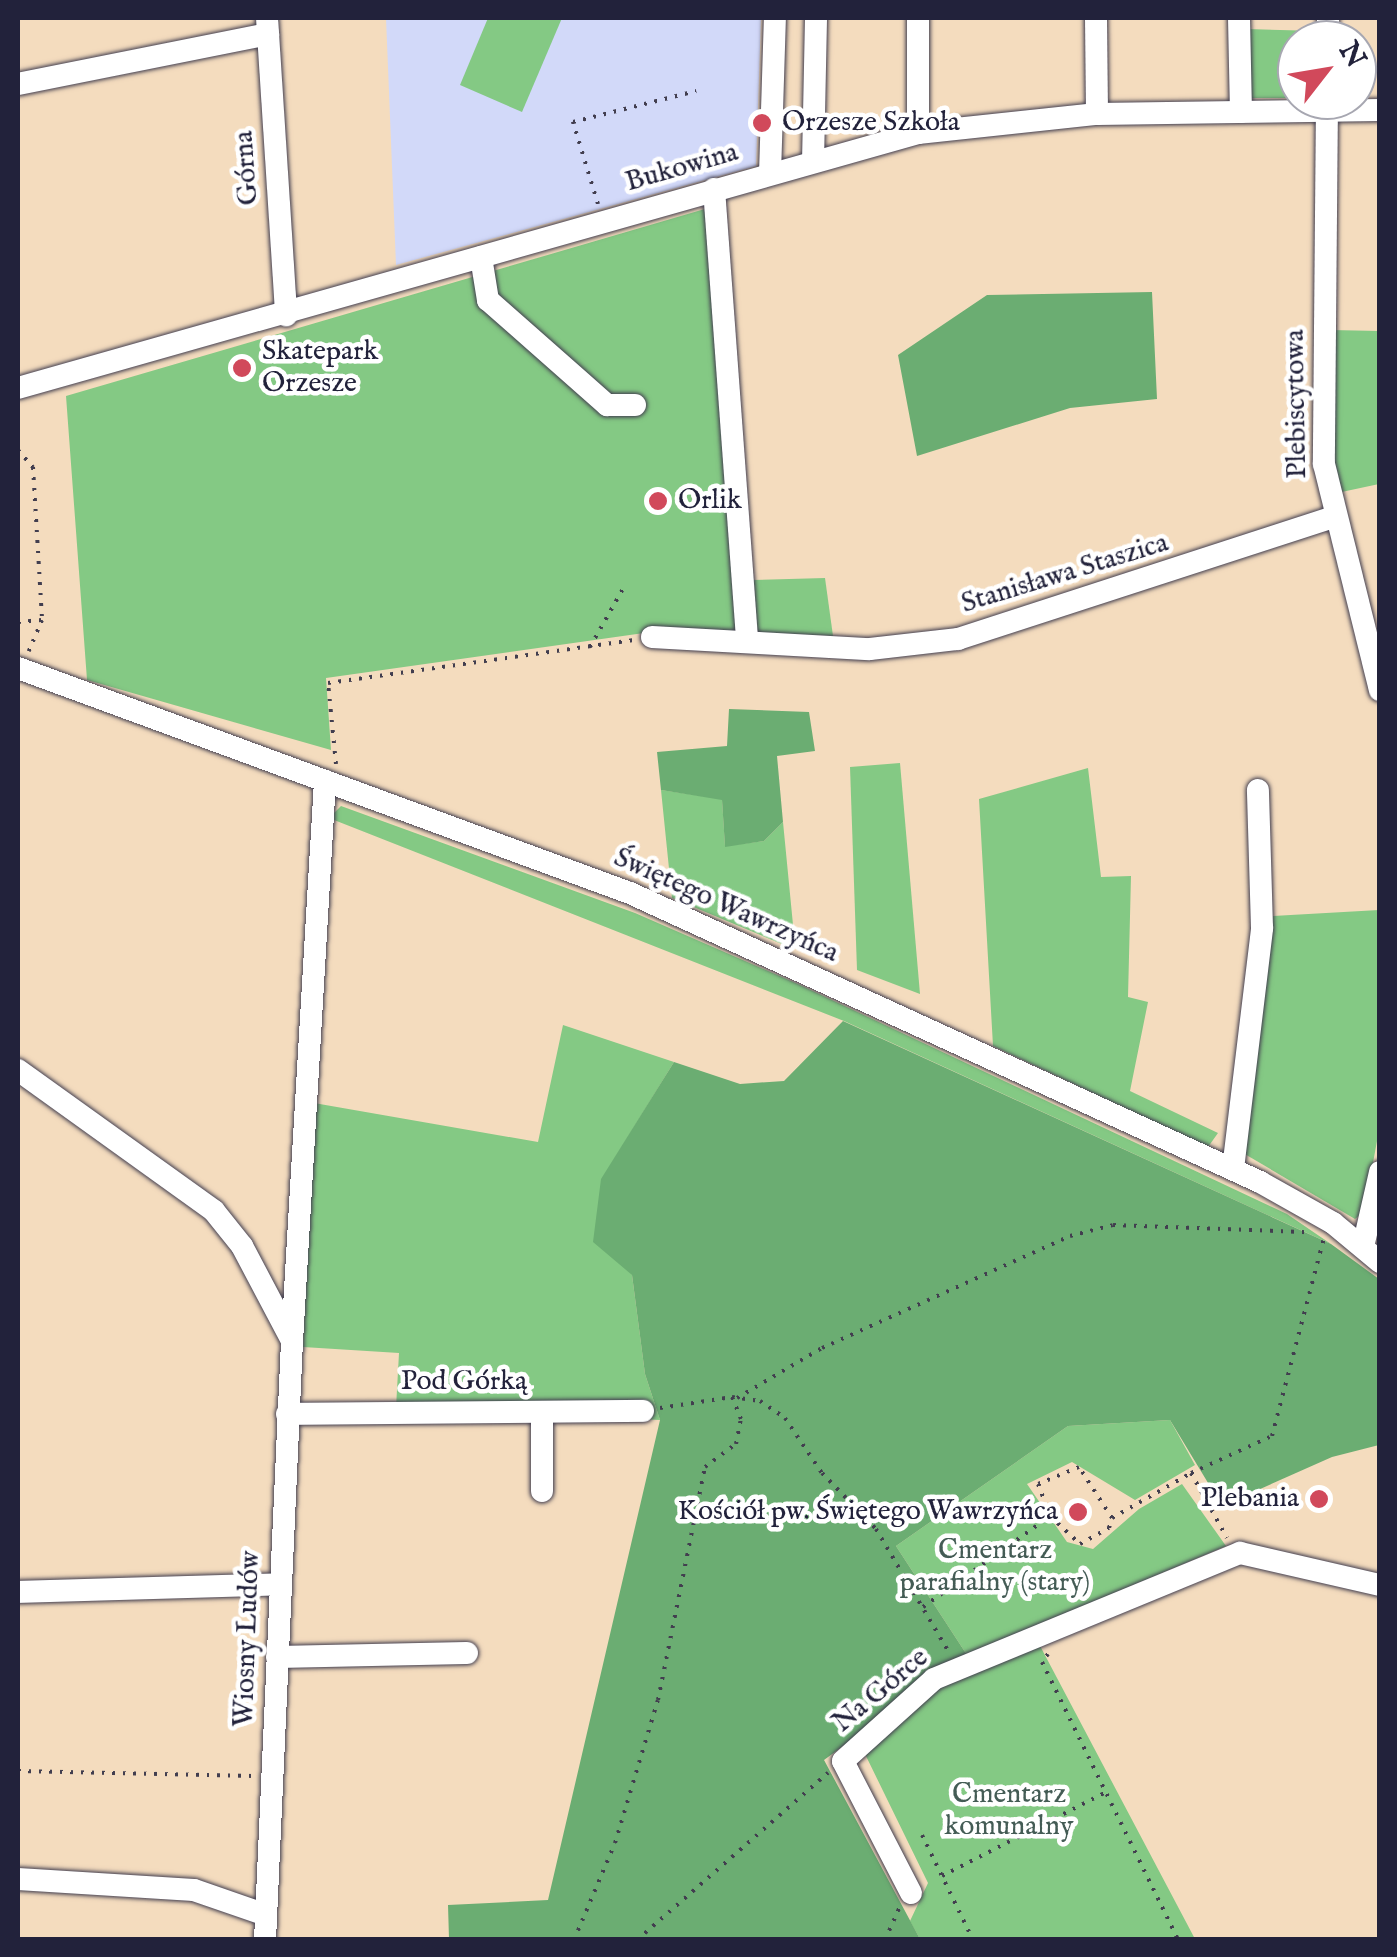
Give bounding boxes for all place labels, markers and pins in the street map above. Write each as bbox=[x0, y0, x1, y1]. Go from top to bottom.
place label: Orzesze Szkoła bbox=[782, 106, 960, 140]
marker: Orzesze Szkoła bbox=[751, 112, 773, 134]
place label: Skatepark Orzesze bbox=[262, 335, 378, 401]
marker: Skatepark Orzesze bbox=[231, 357, 253, 379]
place label: Orlik bbox=[678, 484, 742, 518]
marker: Orlik bbox=[647, 490, 669, 512]
place label: Plebania bbox=[1201, 1482, 1299, 1516]
marker: Plebania bbox=[1308, 1488, 1330, 1510]
place label: Kościół pw. Świętego Wawrzyńca bbox=[678, 1495, 1058, 1529]
marker: Kościół pw. Świętego Wawrzyńca bbox=[1067, 1501, 1089, 1523]

